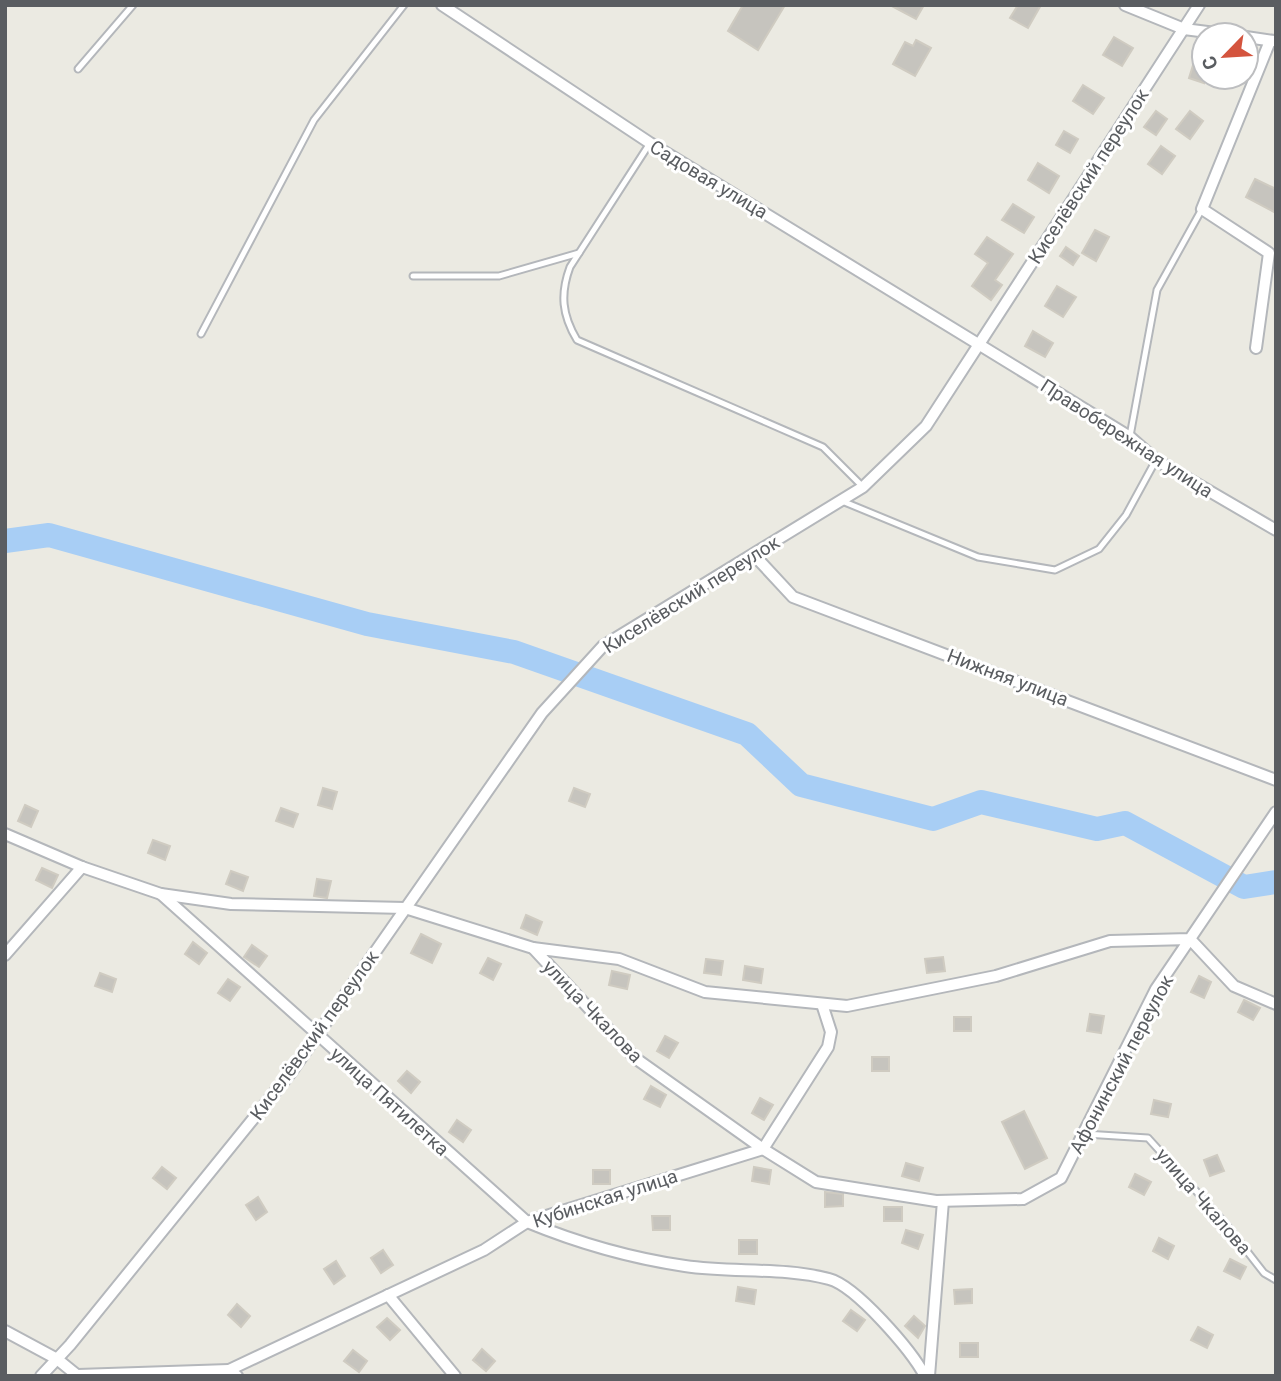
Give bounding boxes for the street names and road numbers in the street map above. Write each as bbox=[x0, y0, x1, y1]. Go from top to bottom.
street label: Киселёвский переулок bbox=[1023, 84, 1154, 268]
street label: Садовая улица bbox=[646, 135, 772, 224]
street label: Правобережная улица bbox=[1036, 374, 1217, 503]
street label: Киселёвский переулок bbox=[599, 530, 785, 658]
street label: Нижняя улица bbox=[944, 644, 1072, 711]
street label: Киселёвский переулок bbox=[245, 945, 384, 1125]
street label: улица Чкалова bbox=[538, 955, 647, 1067]
street label: Афонинский переулок bbox=[1065, 970, 1179, 1158]
street label: улица Пятилетка bbox=[326, 1042, 454, 1161]
street label: улица Чкалова bbox=[1151, 1143, 1256, 1259]
street label: Кубинская улица bbox=[530, 1164, 680, 1233]

